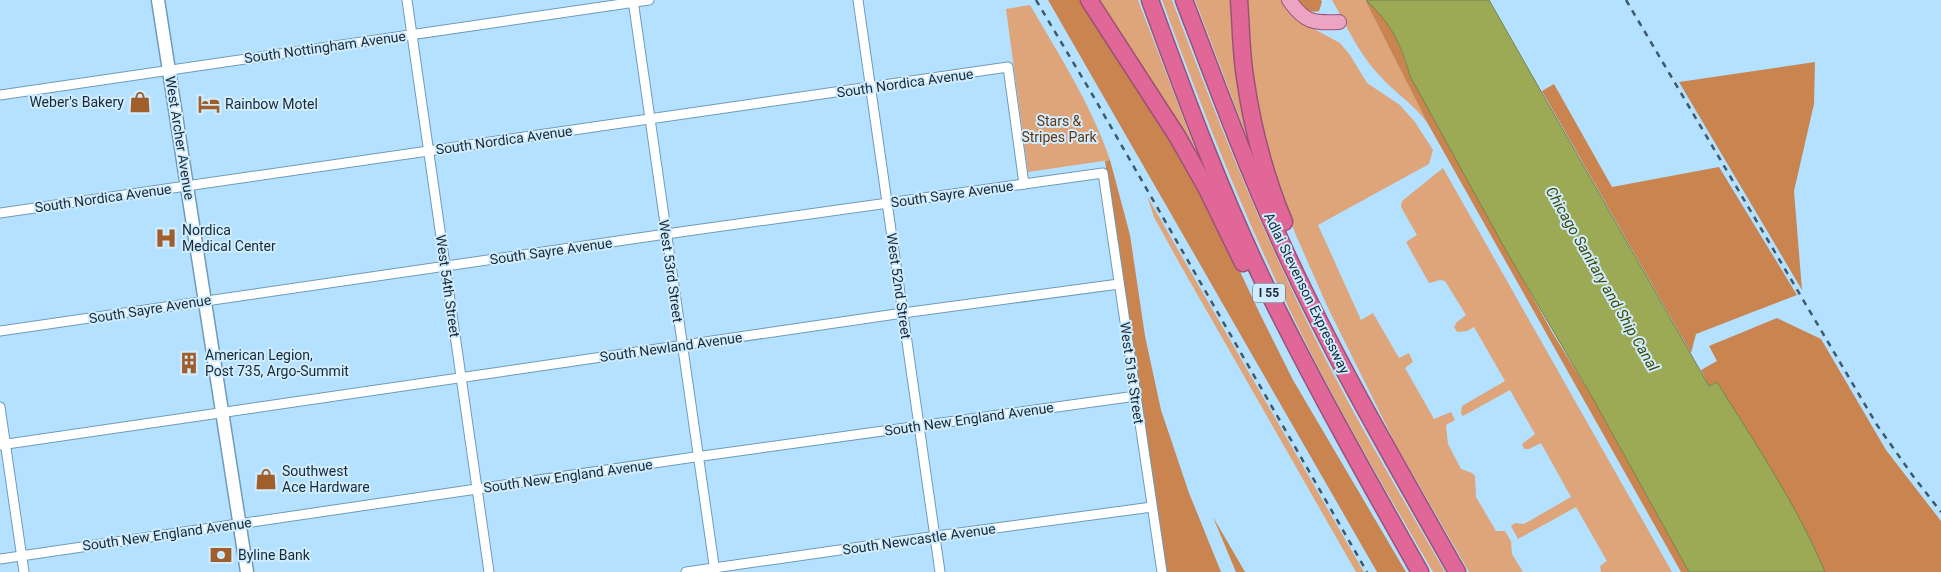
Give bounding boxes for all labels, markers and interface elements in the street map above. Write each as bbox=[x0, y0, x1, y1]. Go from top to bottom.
street label: South Nottingham Avenue bbox=[243, 28, 407, 66]
street label: South Nordica Avenue bbox=[836, 65, 974, 101]
street label: West Archer Avenue bbox=[162, 75, 198, 201]
shop icon: Weber's Bakery bbox=[127, 89, 153, 115]
hotel icon: Rainbow Motel bbox=[196, 91, 222, 117]
place label: Weber's Bakery bbox=[29, 94, 124, 110]
place label: Rainbow Motel bbox=[225, 96, 318, 112]
park label: Stars & Stripes Park bbox=[1021, 113, 1098, 145]
street label: South Nordica Avenue bbox=[435, 122, 573, 158]
street label: South Sayre Avenue bbox=[890, 177, 1014, 211]
street label: South Nordica Avenue bbox=[34, 180, 172, 216]
water label: Chicago Sanitary and Ship Canal bbox=[1542, 184, 1663, 375]
street label: Adlai Stevenson Expressway bbox=[1261, 210, 1353, 377]
street label: West 53rd Street bbox=[656, 219, 686, 324]
place label: Nordica Medical Center bbox=[182, 222, 276, 254]
hospital icon: Nordica Medical Center bbox=[153, 225, 179, 251]
street label: West 52nd Street bbox=[884, 232, 914, 340]
street label: West 54th Street bbox=[433, 234, 463, 339]
street label: South Sayre Avenue bbox=[489, 234, 613, 268]
road number: I 55 bbox=[1253, 284, 1285, 302]
street label: South Sayre Avenue bbox=[88, 291, 212, 327]
street label: West 51st Street bbox=[1117, 321, 1147, 425]
street label: South Newland Avenue bbox=[599, 329, 743, 365]
place label: American Legion, Post 735, Argo-Summit bbox=[205, 347, 349, 379]
building icon: American Legion, Post 735, Argo-Summit bbox=[176, 350, 202, 376]
street label: South New England Avenue bbox=[883, 399, 1055, 439]
street label: South New England Avenue bbox=[482, 456, 654, 496]
place label: Southwest Ace Hardware bbox=[282, 463, 370, 495]
shop icon: Southwest Ace Hardware bbox=[253, 466, 279, 492]
street label: South New England Avenue bbox=[81, 514, 253, 554]
street label: South Newcastle Avenue bbox=[841, 520, 997, 558]
bank icon: Byline Bank bbox=[208, 542, 234, 568]
place label: Byline Bank bbox=[238, 547, 311, 563]

